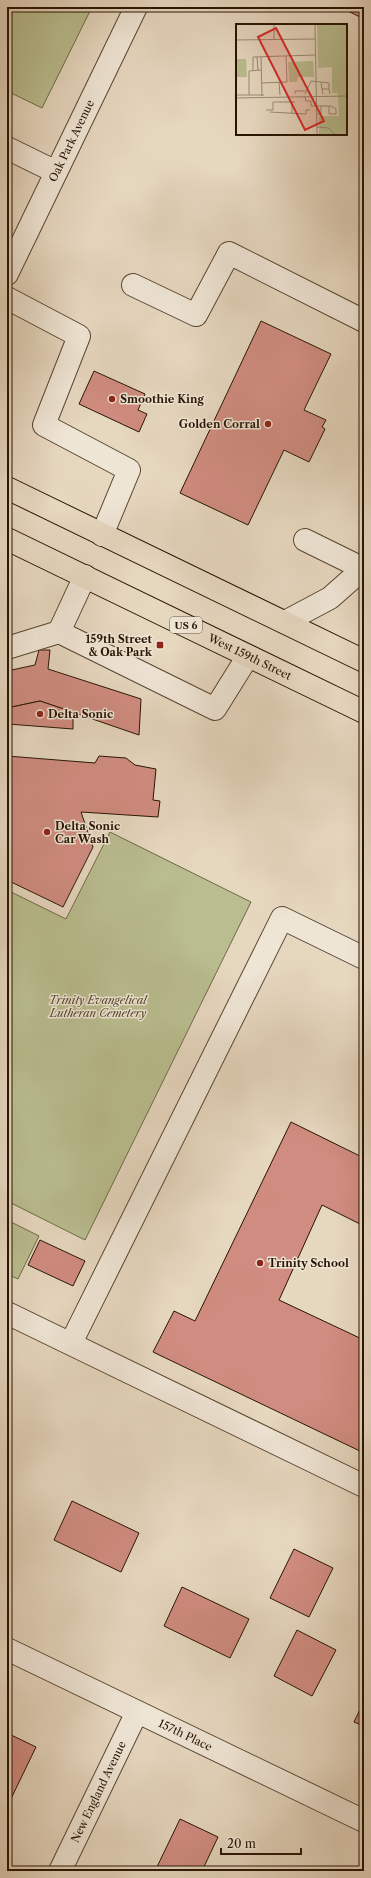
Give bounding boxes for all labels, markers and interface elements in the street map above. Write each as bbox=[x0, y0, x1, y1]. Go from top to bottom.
inset map bbox=[236, 24, 347, 135]
street label: Oak Park Avenue bbox=[46, 97, 97, 184]
place label: Smoothie King bbox=[120, 392, 204, 406]
marker: Smoothie King bbox=[107, 394, 117, 404]
place label: Golden Corral bbox=[179, 417, 260, 431]
marker: Golden Corral bbox=[263, 419, 273, 429]
road number: US 6 bbox=[170, 617, 202, 633]
street label: West 159th Street bbox=[205, 630, 294, 683]
place label: 159th Street & Oak Park bbox=[85, 632, 153, 659]
marker: 159th Street & Oak Park bbox=[155, 640, 165, 650]
place label: Delta Sonic bbox=[48, 707, 113, 721]
marker: Delta Sonic bbox=[35, 709, 45, 719]
place label: Delta Sonic Car Wash bbox=[55, 819, 120, 846]
marker: Delta Sonic Car Wash bbox=[42, 827, 52, 837]
park label: Trinity Evangelical Lutheran Cemetery bbox=[49, 993, 148, 1020]
place label: Trinity School bbox=[268, 1256, 349, 1270]
marker: Trinity School bbox=[255, 1258, 265, 1268]
street label: 157th Place bbox=[156, 1716, 215, 1754]
street label: New England Avenue bbox=[68, 1739, 129, 1845]
scale bar bbox=[221, 1830, 301, 1856]
text: 20 m bbox=[227, 1836, 256, 1851]

